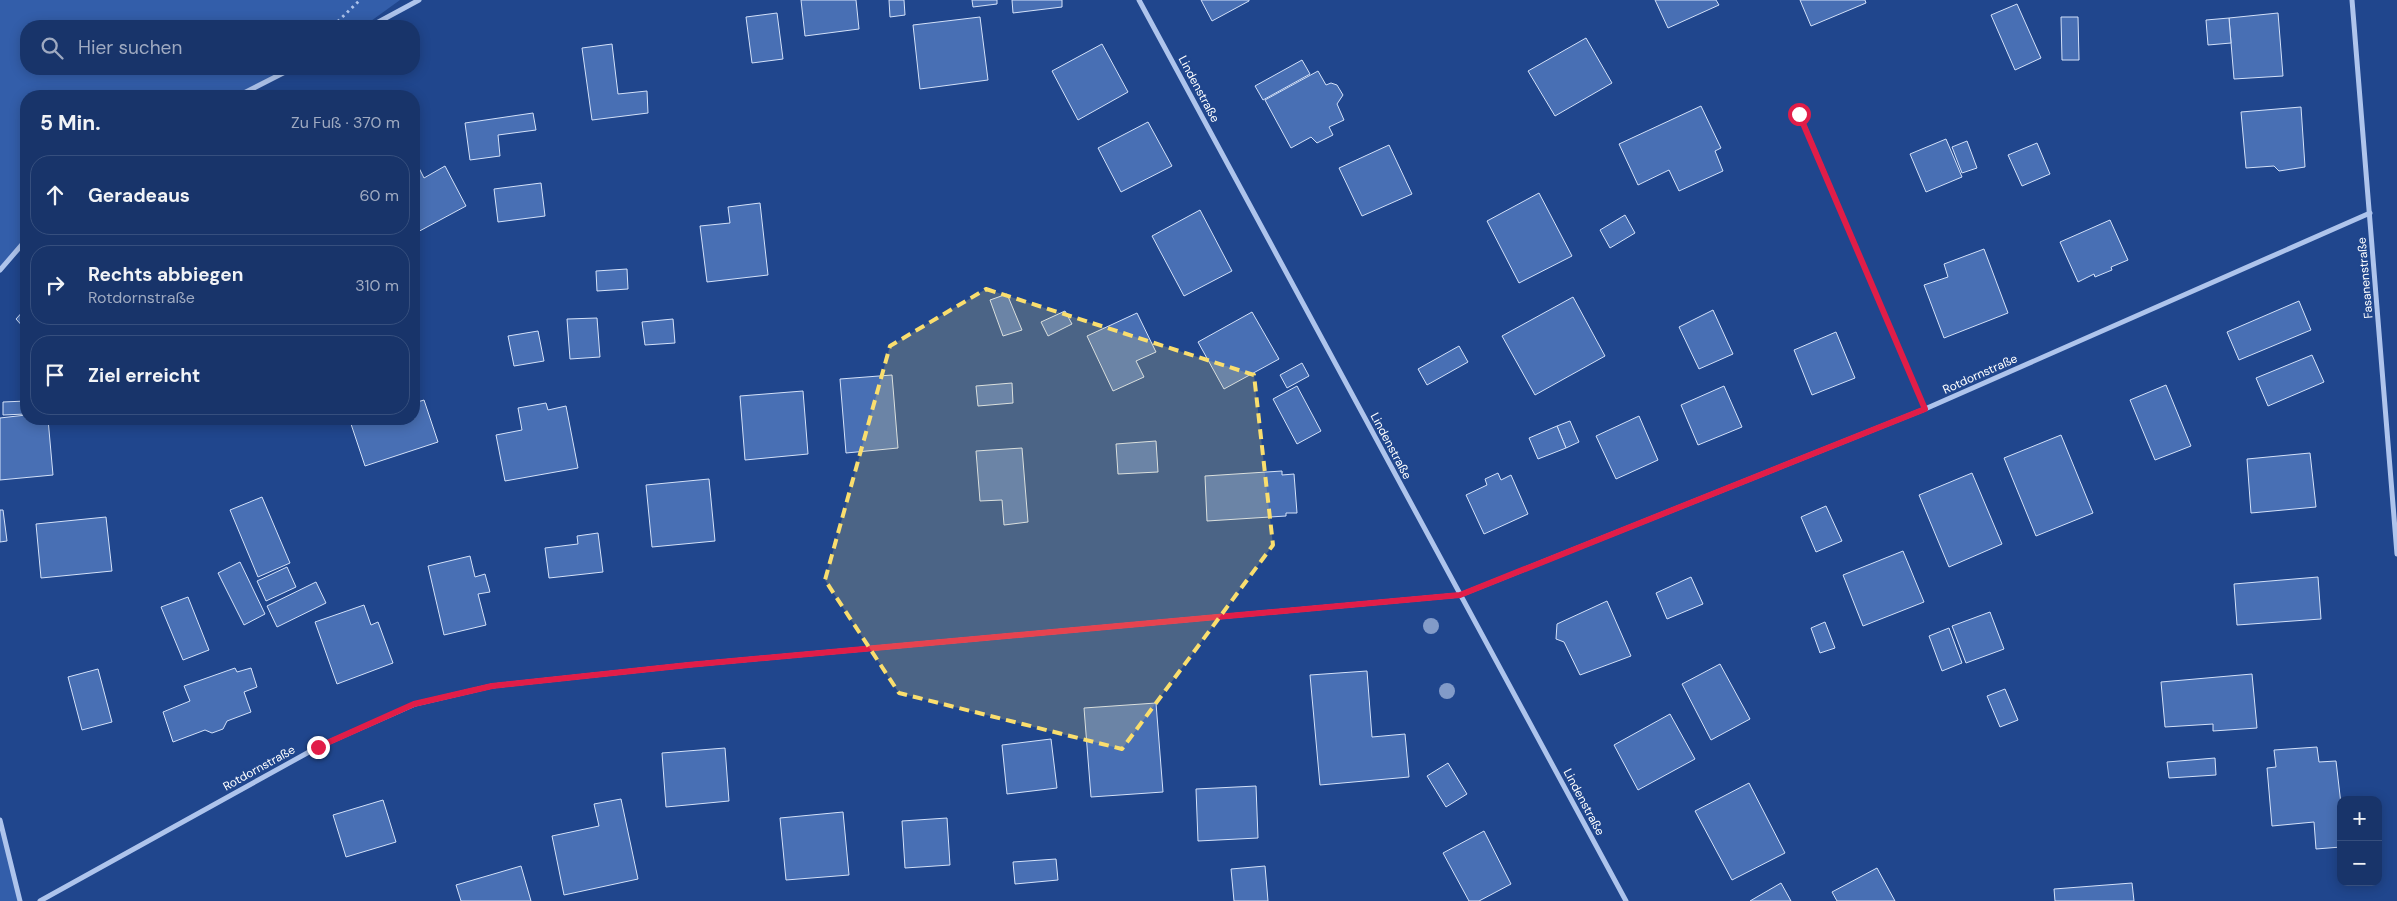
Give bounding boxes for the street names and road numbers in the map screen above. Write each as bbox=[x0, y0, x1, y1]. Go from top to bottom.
street label: Lindenstraße bbox=[1175, 53, 1223, 125]
street label: Fasanenstraße bbox=[2353, 236, 2377, 319]
street label: Rotdornstraße bbox=[1940, 350, 2020, 398]
street label: Lindenstraße bbox=[1367, 410, 1415, 482]
street label: Rotdornstraße bbox=[220, 741, 298, 794]
street label: Lindenstraße bbox=[1560, 766, 1608, 838]

